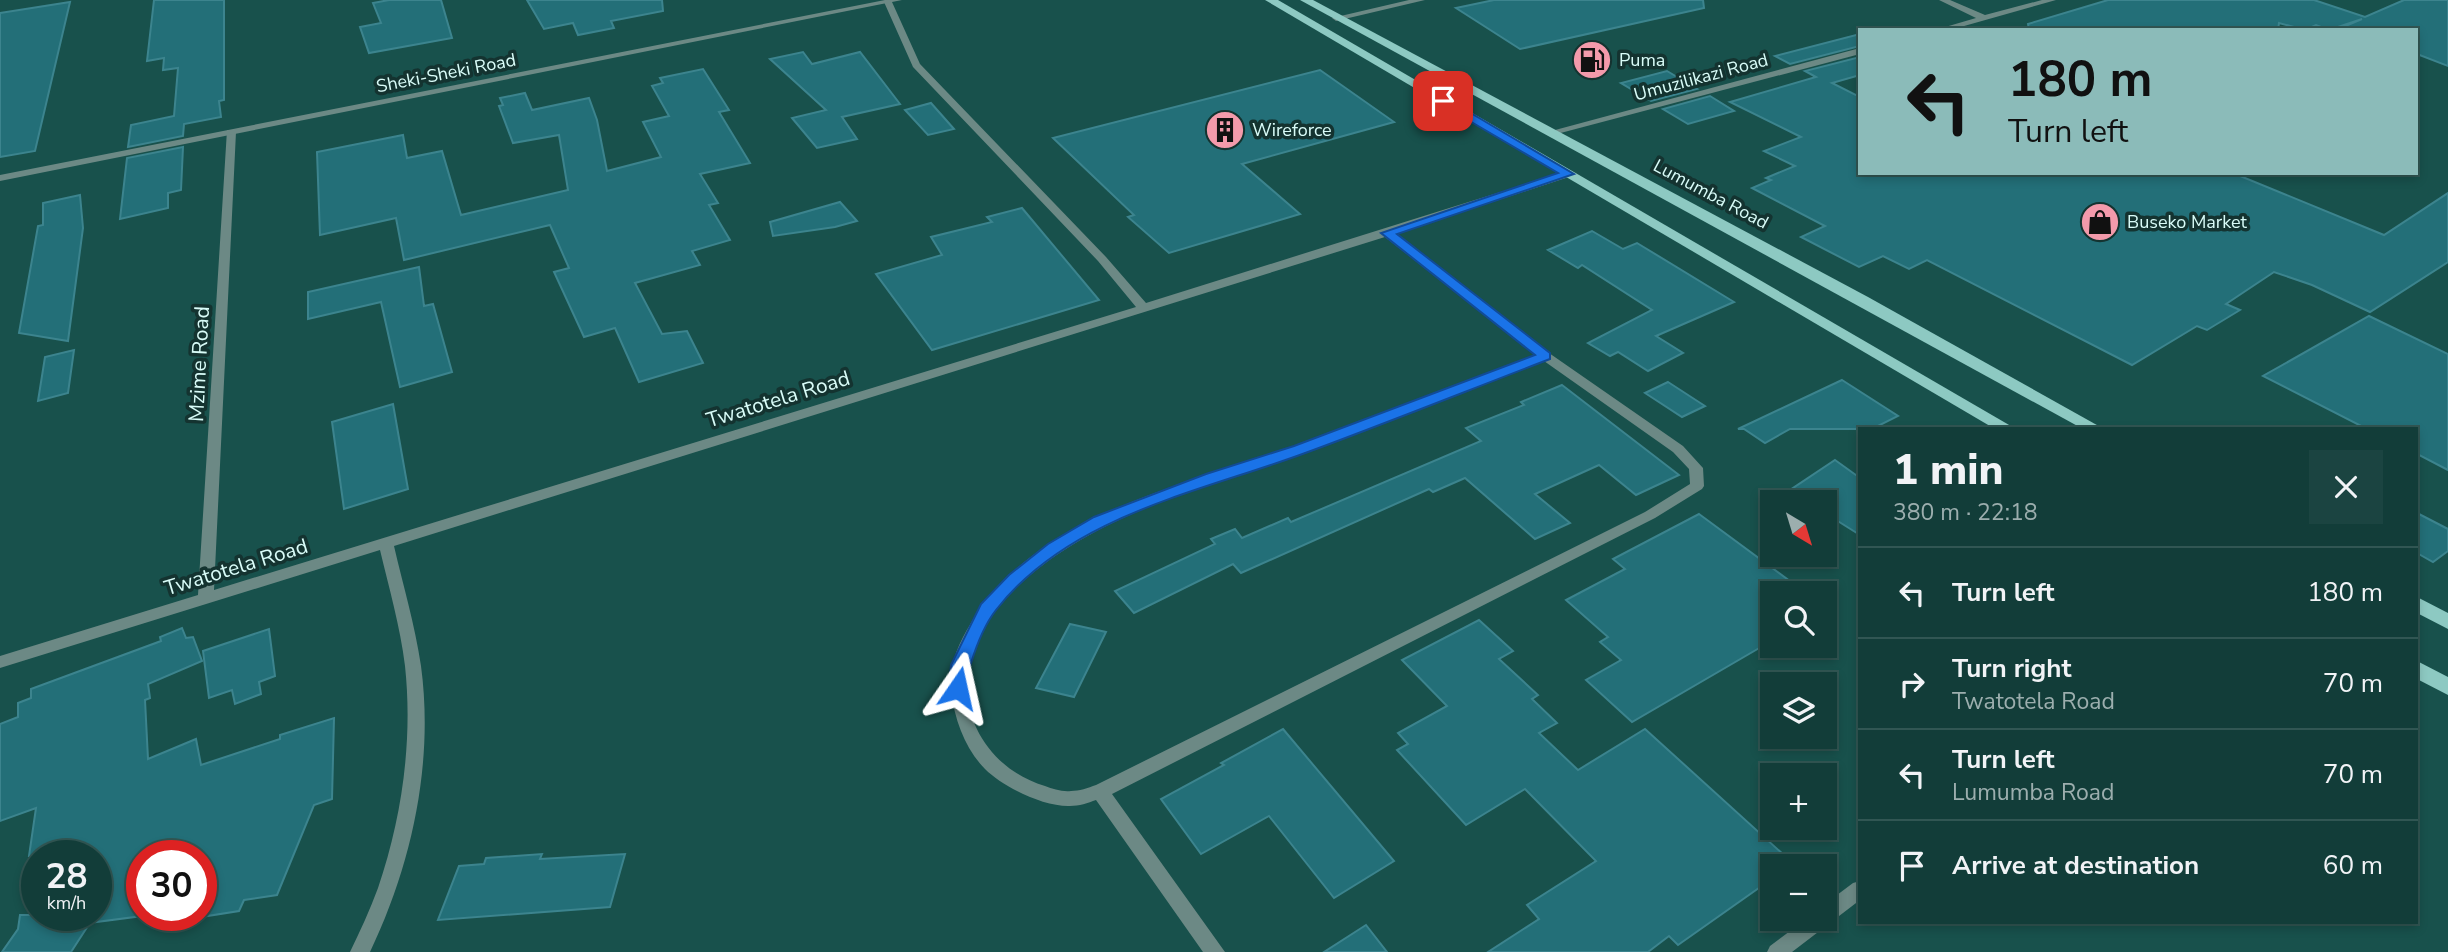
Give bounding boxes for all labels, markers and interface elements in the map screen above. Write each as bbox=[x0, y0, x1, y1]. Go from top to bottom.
fuel station icon: Puma bbox=[1571, 39, 1613, 81]
text: 180 m bbox=[2008, 46, 2152, 113]
street label: Sheki-Sheki Road bbox=[374, 48, 518, 98]
place label: Puma bbox=[1619, 48, 1665, 72]
street label: Umuzilikazi Road bbox=[1631, 48, 1771, 106]
icon: left bbox=[1893, 56, 1984, 147]
pin bbox=[1413, 71, 1473, 131]
icon: arrive bbox=[1424, 82, 1462, 120]
building icon: Wireforce bbox=[1204, 109, 1246, 151]
text: Turn left bbox=[2008, 110, 2128, 153]
place label: Wireforce bbox=[1252, 118, 1332, 142]
street label: Lumumba Road bbox=[1649, 154, 1773, 234]
shop icon: Buseko Market bbox=[2079, 201, 2121, 243]
place label: Buseko Market bbox=[2127, 210, 2248, 234]
street label: Mzime Road bbox=[182, 305, 216, 423]
street label: Twatotela Road bbox=[703, 364, 853, 434]
text: 1 min bbox=[1893, 442, 2003, 499]
button: close bbox=[2309, 450, 2383, 524]
north arrow bbox=[1760, 490, 1838, 567]
map controls bbox=[1760, 490, 1837, 931]
text: 380 m · 22:18 bbox=[1893, 497, 2038, 528]
street label: Twatotela Road bbox=[161, 532, 311, 602]
icon: left bbox=[1893, 574, 1931, 612]
text: Turn left bbox=[1952, 575, 2055, 610]
text: 180 m bbox=[2307, 575, 2383, 610]
button: search bbox=[1760, 581, 1837, 658]
position arrow bbox=[921, 651, 995, 725]
text: Turn right bbox=[1952, 651, 2071, 686]
icon: right bbox=[1893, 665, 1931, 703]
text: 70 m bbox=[2323, 666, 2383, 701]
button: layers bbox=[1760, 672, 1837, 749]
text: Twatotela Road bbox=[1952, 686, 2115, 717]
text: Turn left bbox=[1952, 742, 2055, 777]
icon: left bbox=[1893, 756, 1931, 794]
text: 70 m bbox=[2323, 757, 2383, 792]
button: + bbox=[1760, 763, 1837, 840]
text: Lumumba Road bbox=[1952, 777, 2114, 808]
speed limit sign: 30 bbox=[126, 840, 217, 931]
icon: arrive bbox=[1893, 847, 1931, 885]
text: Arrive at destination bbox=[1952, 848, 2199, 883]
text: 60 m bbox=[2323, 848, 2383, 883]
text: 28 bbox=[45, 853, 88, 900]
button: − bbox=[1760, 854, 1837, 931]
text: km/h bbox=[47, 891, 86, 915]

